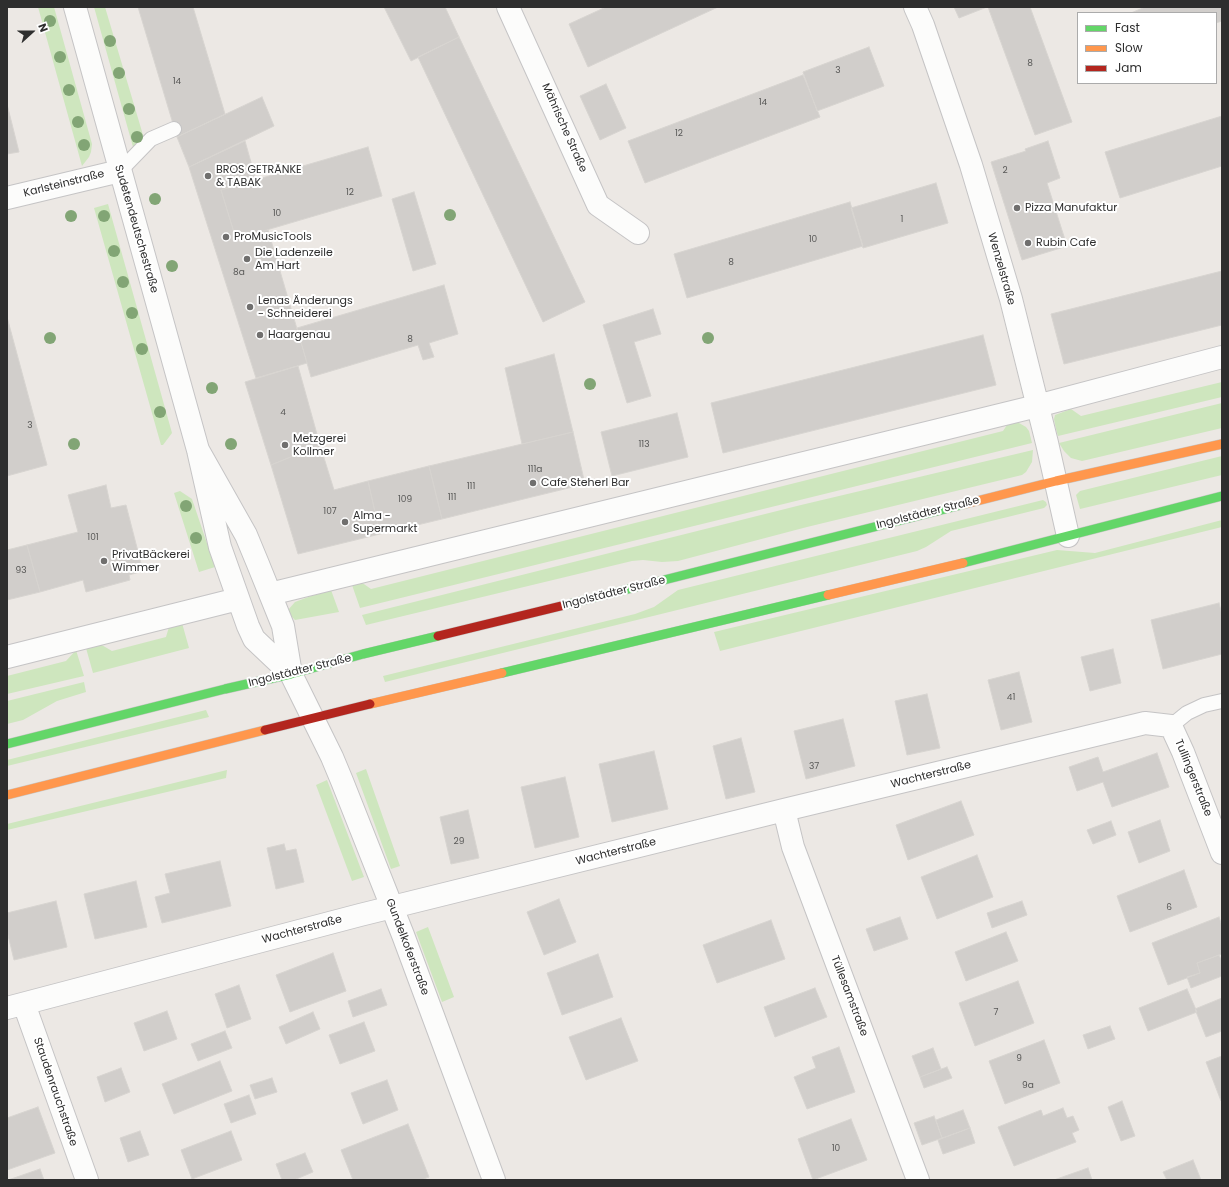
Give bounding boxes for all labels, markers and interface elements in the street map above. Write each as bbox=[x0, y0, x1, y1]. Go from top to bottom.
north arrow bbox=[12, 12, 52, 52]
legend bbox=[1077, 12, 1217, 84]
text: Fast bbox=[1115, 19, 1140, 36]
text: N bbox=[34, 21, 52, 34]
text: Slow bbox=[1115, 39, 1143, 56]
house number: 8 bbox=[1027, 59, 1033, 69]
text: Jam bbox=[1115, 59, 1142, 76]
house number: 3 bbox=[835, 66, 841, 76]
house number: 14 bbox=[173, 77, 181, 87]
street label: Mährische Straße bbox=[538, 81, 590, 175]
house number: 14 bbox=[759, 98, 767, 108]
house number: 12 bbox=[675, 129, 683, 139]
street label: Sudetendeutschestraße bbox=[111, 163, 161, 295]
place label: BROS GETRÄNKE & TABAK bbox=[216, 163, 302, 189]
house number: 2 bbox=[1002, 166, 1008, 176]
street label: Karlsteinstraße bbox=[22, 168, 106, 200]
marker: BROS GETRÄNKE & TABAK bbox=[203, 171, 213, 181]
house number: 12 bbox=[346, 188, 354, 198]
place label: Pizza Manufaktur bbox=[1025, 201, 1117, 215]
marker: Pizza Manufaktur bbox=[1012, 203, 1022, 213]
house number: 10 bbox=[273, 209, 281, 219]
house number: 1 bbox=[901, 215, 903, 225]
place label: ProMusicTools bbox=[234, 230, 312, 244]
street label: Wenzelstraße bbox=[984, 231, 1018, 307]
marker: ProMusicTools bbox=[221, 232, 231, 242]
house number: 10 bbox=[809, 235, 817, 245]
place label: Rubin Cafe bbox=[1036, 236, 1096, 250]
marker: Rubin Cafe bbox=[1023, 238, 1033, 248]
place label: Die Ladenzeile Am Hart bbox=[255, 246, 333, 272]
marker: Die Ladenzeile Am Hart bbox=[242, 254, 252, 264]
house number: 8 bbox=[728, 258, 734, 268]
house number: 8a bbox=[233, 268, 245, 278]
place label: Lenas Änderungs - Schneiderei bbox=[258, 294, 353, 320]
marker: Lenas Änderungs - Schneiderei bbox=[245, 302, 255, 312]
place label: Haargenau bbox=[268, 328, 330, 342]
marker: Haargenau bbox=[255, 330, 265, 340]
house number: 8 bbox=[407, 335, 413, 345]
house number: 4 bbox=[280, 408, 286, 418]
house number: 3 bbox=[27, 421, 33, 431]
place label: Metzgerei Kollmer bbox=[293, 432, 346, 458]
marker: Metzgerei Kollmer bbox=[280, 440, 290, 450]
house number: 113 bbox=[638, 440, 650, 450]
house number: 111a bbox=[528, 465, 542, 475]
place label: Cafe Steherl Bar bbox=[541, 476, 629, 490]
marker: Cafe Steherl Bar bbox=[528, 478, 538, 488]
house number: 111 bbox=[467, 482, 475, 492]
house number: 111 bbox=[448, 493, 456, 503]
street label: Ingolstädter Straße bbox=[875, 494, 981, 532]
house number: 109 bbox=[398, 495, 412, 505]
house number: 107 bbox=[323, 507, 337, 517]
place label: Alma - Supermarkt bbox=[353, 509, 417, 535]
marker: Alma - Supermarkt bbox=[340, 517, 350, 527]
house number: 101 bbox=[87, 533, 99, 543]
place label: PrivatBäckerei Wimmer bbox=[112, 548, 190, 574]
marker: PrivatBäckerei Wimmer bbox=[99, 556, 109, 566]
house number: 93 bbox=[16, 566, 26, 576]
street label: Ingolstädter Straße bbox=[561, 574, 667, 612]
street label: Ingolstädter Straße bbox=[247, 652, 353, 690]
house number: 41 bbox=[1007, 693, 1015, 703]
street label: Tullingerstraße bbox=[1172, 737, 1214, 819]
street label: Wachterstraße bbox=[889, 759, 973, 791]
house number: 37 bbox=[809, 762, 819, 772]
street label: Wachterstraße bbox=[574, 836, 658, 868]
house number: 29 bbox=[454, 837, 464, 847]
street label: Gundelkoferstraße bbox=[382, 897, 432, 997]
house number: 6 bbox=[1166, 903, 1172, 913]
street label: Wachterstraße bbox=[260, 913, 344, 947]
street label: Tüllesamstraße bbox=[828, 954, 870, 1038]
house number: 7 bbox=[994, 1008, 998, 1018]
street label: Staudenrauchstraße bbox=[30, 1036, 80, 1148]
house number: 9 bbox=[1016, 1054, 1022, 1064]
house number: 9a bbox=[1022, 1081, 1034, 1091]
house number: 10 bbox=[832, 1144, 840, 1154]

